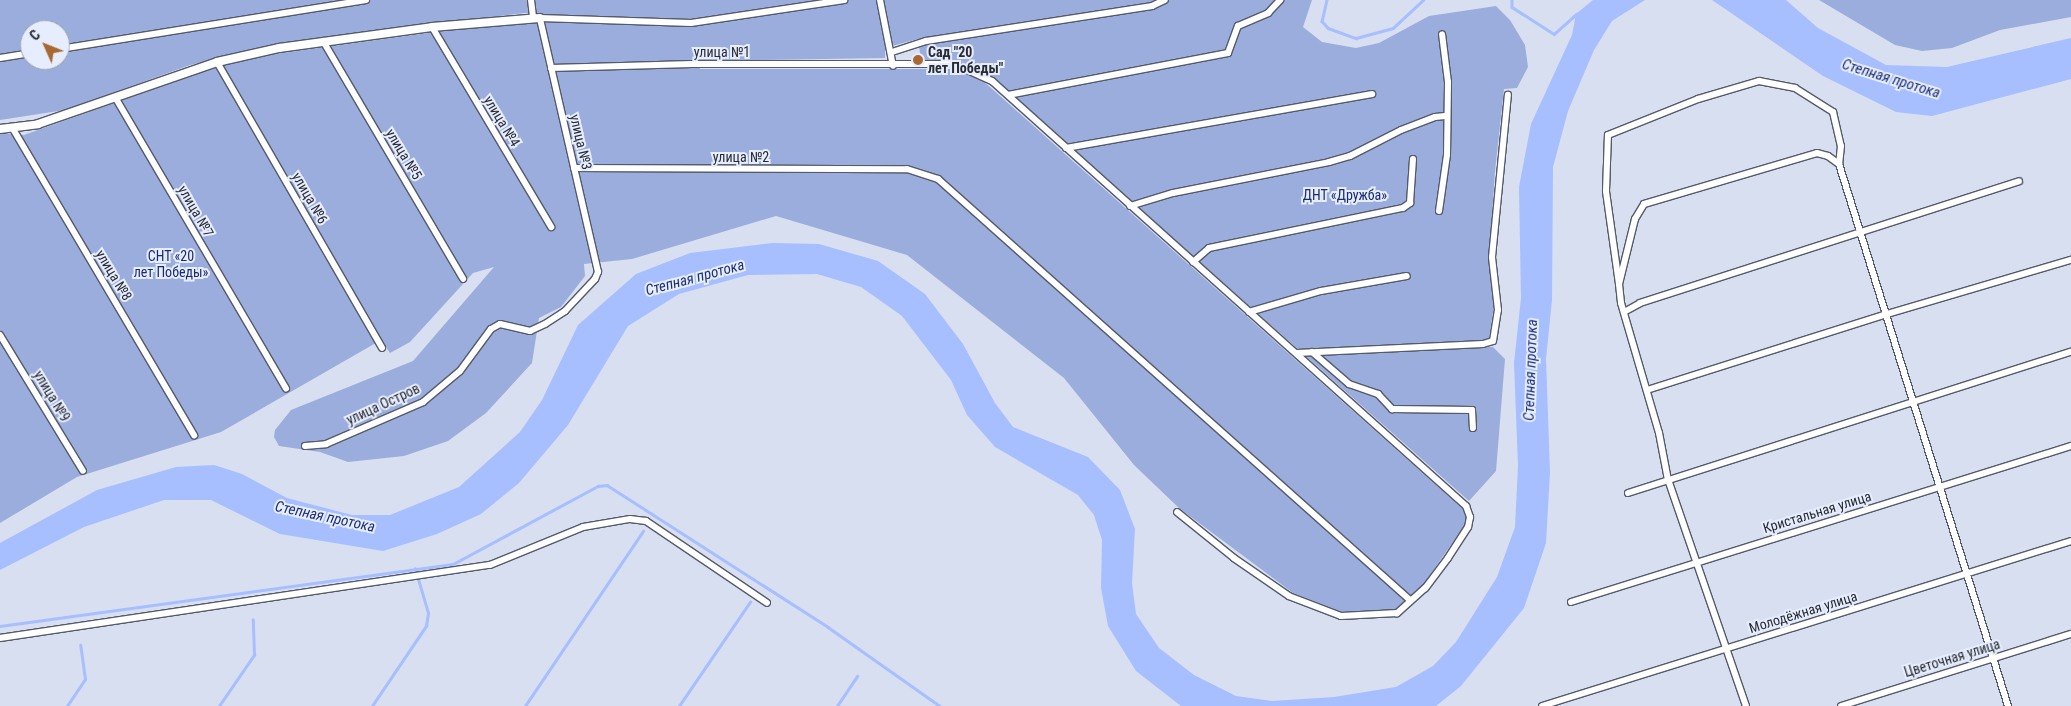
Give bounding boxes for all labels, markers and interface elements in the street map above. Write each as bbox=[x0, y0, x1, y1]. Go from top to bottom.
north arrow bbox=[20, 20, 70, 70]
text: С bbox=[26, 27, 43, 44]
street label: улица №1 bbox=[694, 44, 750, 60]
place label: Сад "20 лет Победы" bbox=[928, 44, 1003, 76]
marker: Сад "20 лет Победы" bbox=[912, 54, 924, 66]
water label: Степная протока bbox=[1840, 56, 1942, 102]
street label: улица №4 bbox=[480, 93, 524, 149]
street label: улица №3 bbox=[566, 113, 596, 171]
street label: улица №5 bbox=[382, 126, 426, 182]
street label: улица №2 bbox=[713, 149, 769, 165]
street label: улица №6 bbox=[289, 169, 331, 227]
street label: улица №7 bbox=[175, 182, 217, 240]
park label: ДНТ «Дружба» bbox=[1303, 187, 1387, 203]
street label: улица №8 bbox=[92, 247, 136, 303]
park label: СНТ «20 лет Победы» bbox=[134, 248, 208, 280]
water label: Степная протока bbox=[644, 256, 746, 300]
water label: Степная протока bbox=[1520, 319, 1542, 421]
street label: улица №9 bbox=[30, 368, 74, 424]
street label: улица Остров bbox=[344, 380, 422, 428]
street label: Кристальная улица bbox=[1761, 488, 1873, 536]
water label: Степная протока bbox=[273, 498, 377, 536]
street label: Молодёжная улица bbox=[1747, 588, 1859, 636]
street label: Цветочная улица bbox=[1902, 635, 2002, 681]

